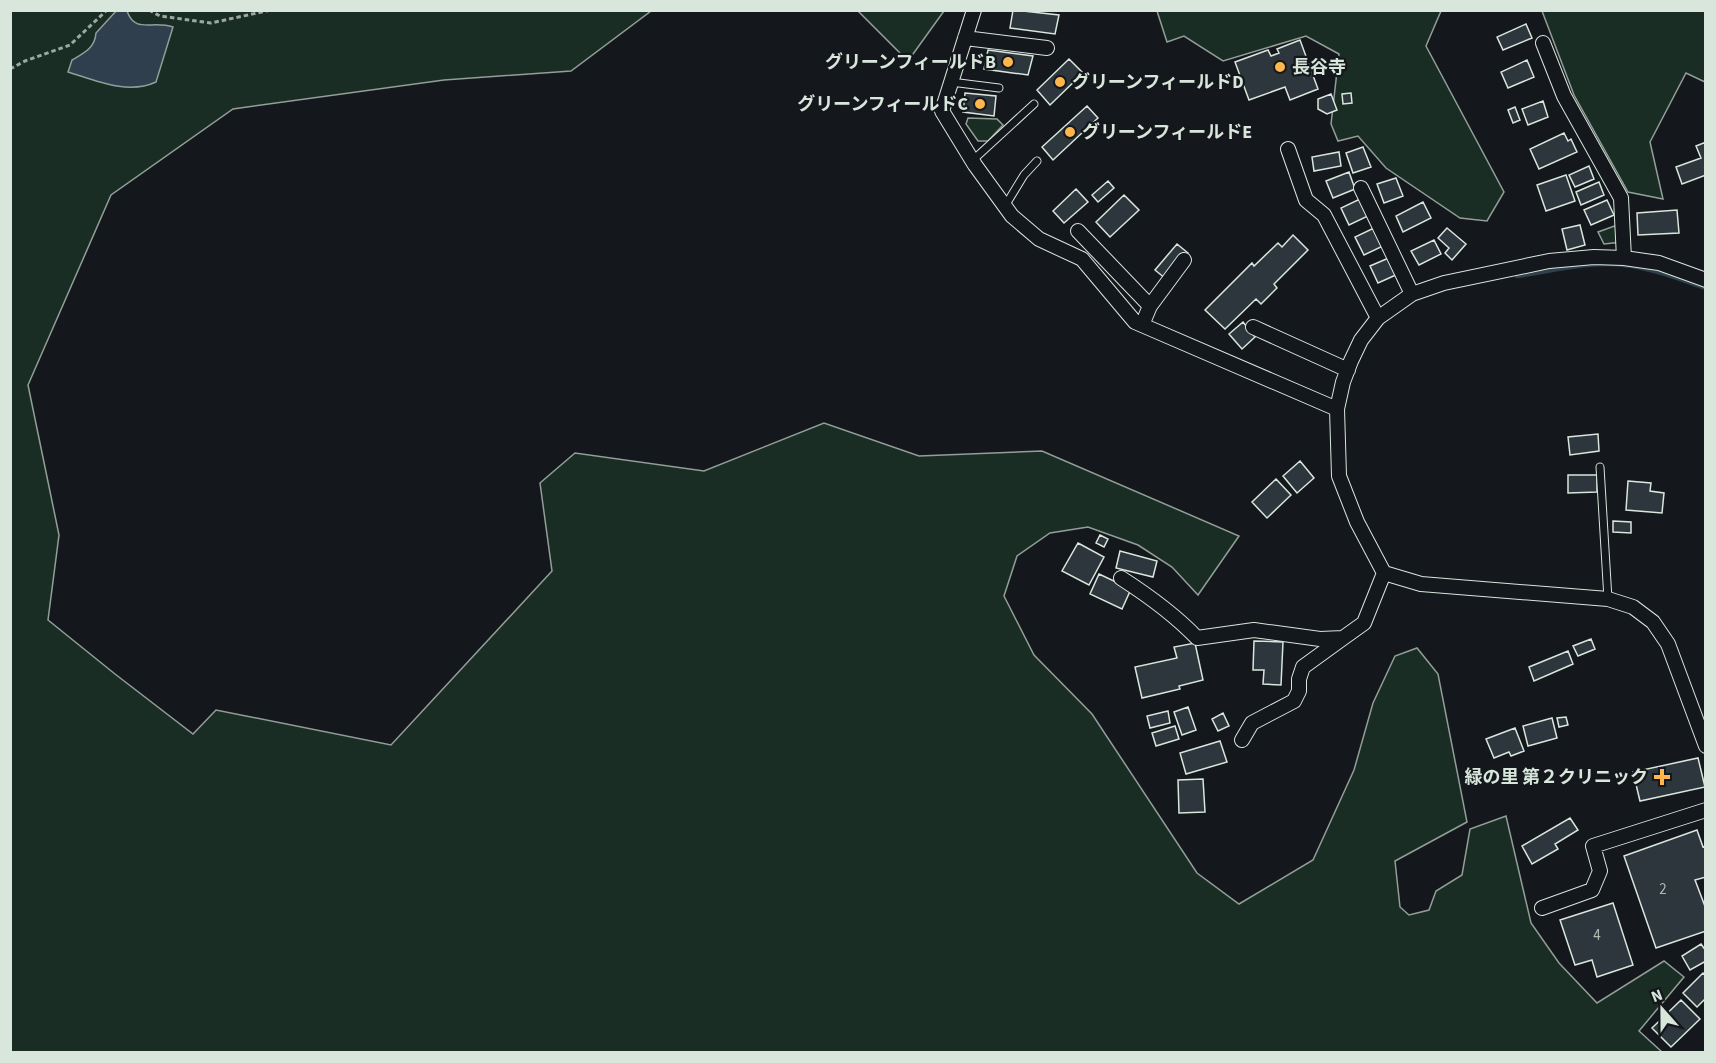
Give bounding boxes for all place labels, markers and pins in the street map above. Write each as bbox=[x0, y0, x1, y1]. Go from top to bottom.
place label: グリーンフィールドB bbox=[825, 50, 996, 75]
marker: グリーンフィールドB bbox=[1001, 55, 1015, 69]
place label: 長谷寺 bbox=[1292, 55, 1346, 80]
marker: 長谷寺 bbox=[1273, 60, 1287, 74]
place label: グリーンフィールドD bbox=[1072, 70, 1244, 95]
marker: グリーンフィールドD bbox=[1053, 75, 1067, 89]
place label: グリーンフィールドC bbox=[797, 92, 969, 117]
marker: グリーンフィールドC bbox=[973, 97, 987, 111]
place label: グリーンフィールドE bbox=[1082, 120, 1252, 145]
marker: グリーンフィールドE bbox=[1063, 125, 1077, 139]
place label: 緑の里 第２クリニック bbox=[1464, 765, 1648, 790]
marker: 緑の里 第２クリニック bbox=[1653, 768, 1671, 786]

